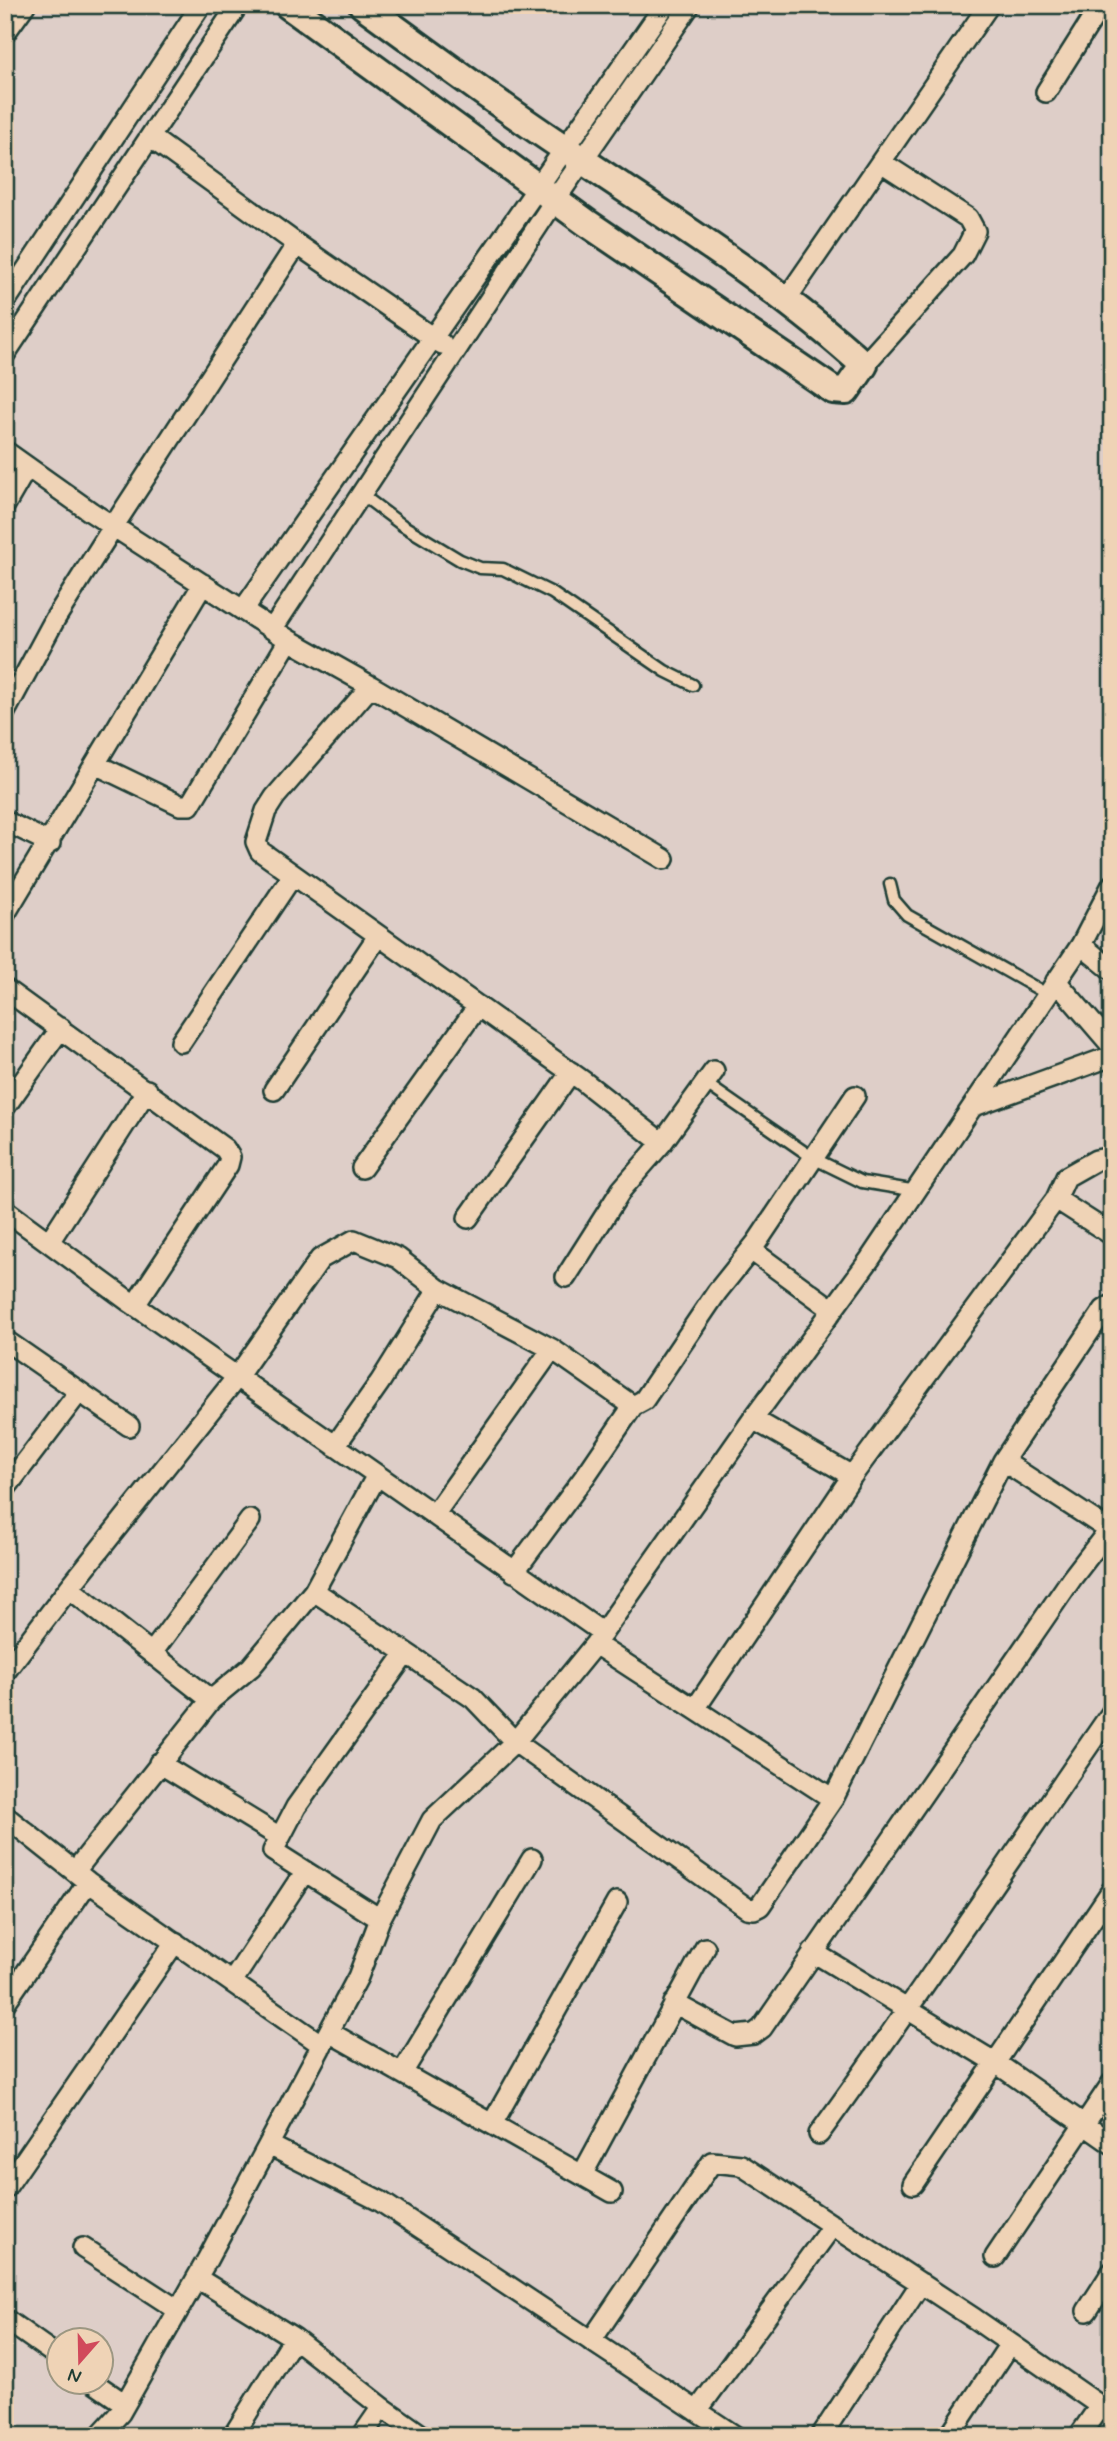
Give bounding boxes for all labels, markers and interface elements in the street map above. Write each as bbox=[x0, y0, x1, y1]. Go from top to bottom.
north arrow bbox=[46, 2326, 116, 2396]
text: N bbox=[64, 2362, 85, 2389]

